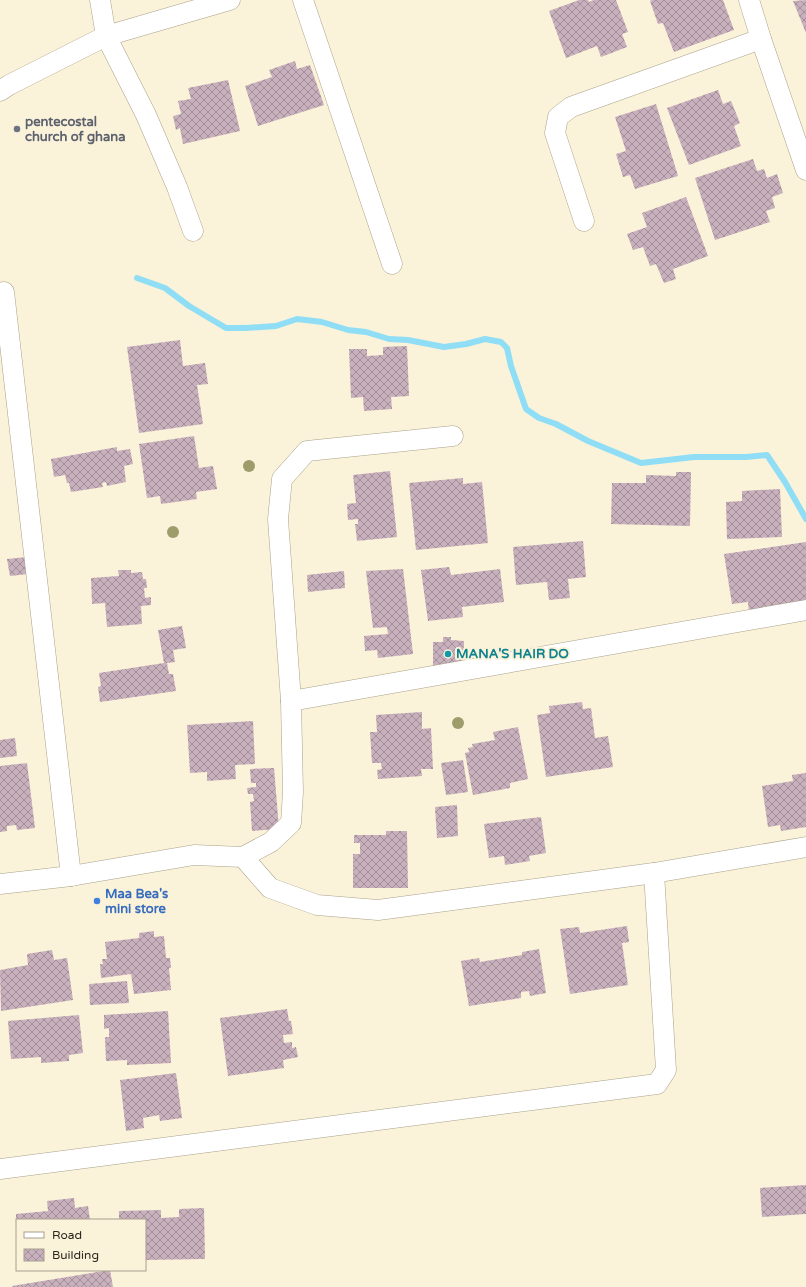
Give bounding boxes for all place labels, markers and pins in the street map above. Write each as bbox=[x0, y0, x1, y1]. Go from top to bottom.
place label: pentecostal church of ghana bbox=[25, 114, 126, 145]
marker: pentecostal church of ghana bbox=[12, 124, 22, 134]
place label: MANA'S HAIR DO bbox=[456, 646, 569, 662]
marker: MANA'S HAIR DO bbox=[443, 649, 453, 659]
place label: Maa Bea's mini store bbox=[105, 886, 168, 917]
marker: Maa Bea's mini store bbox=[92, 896, 102, 906]

